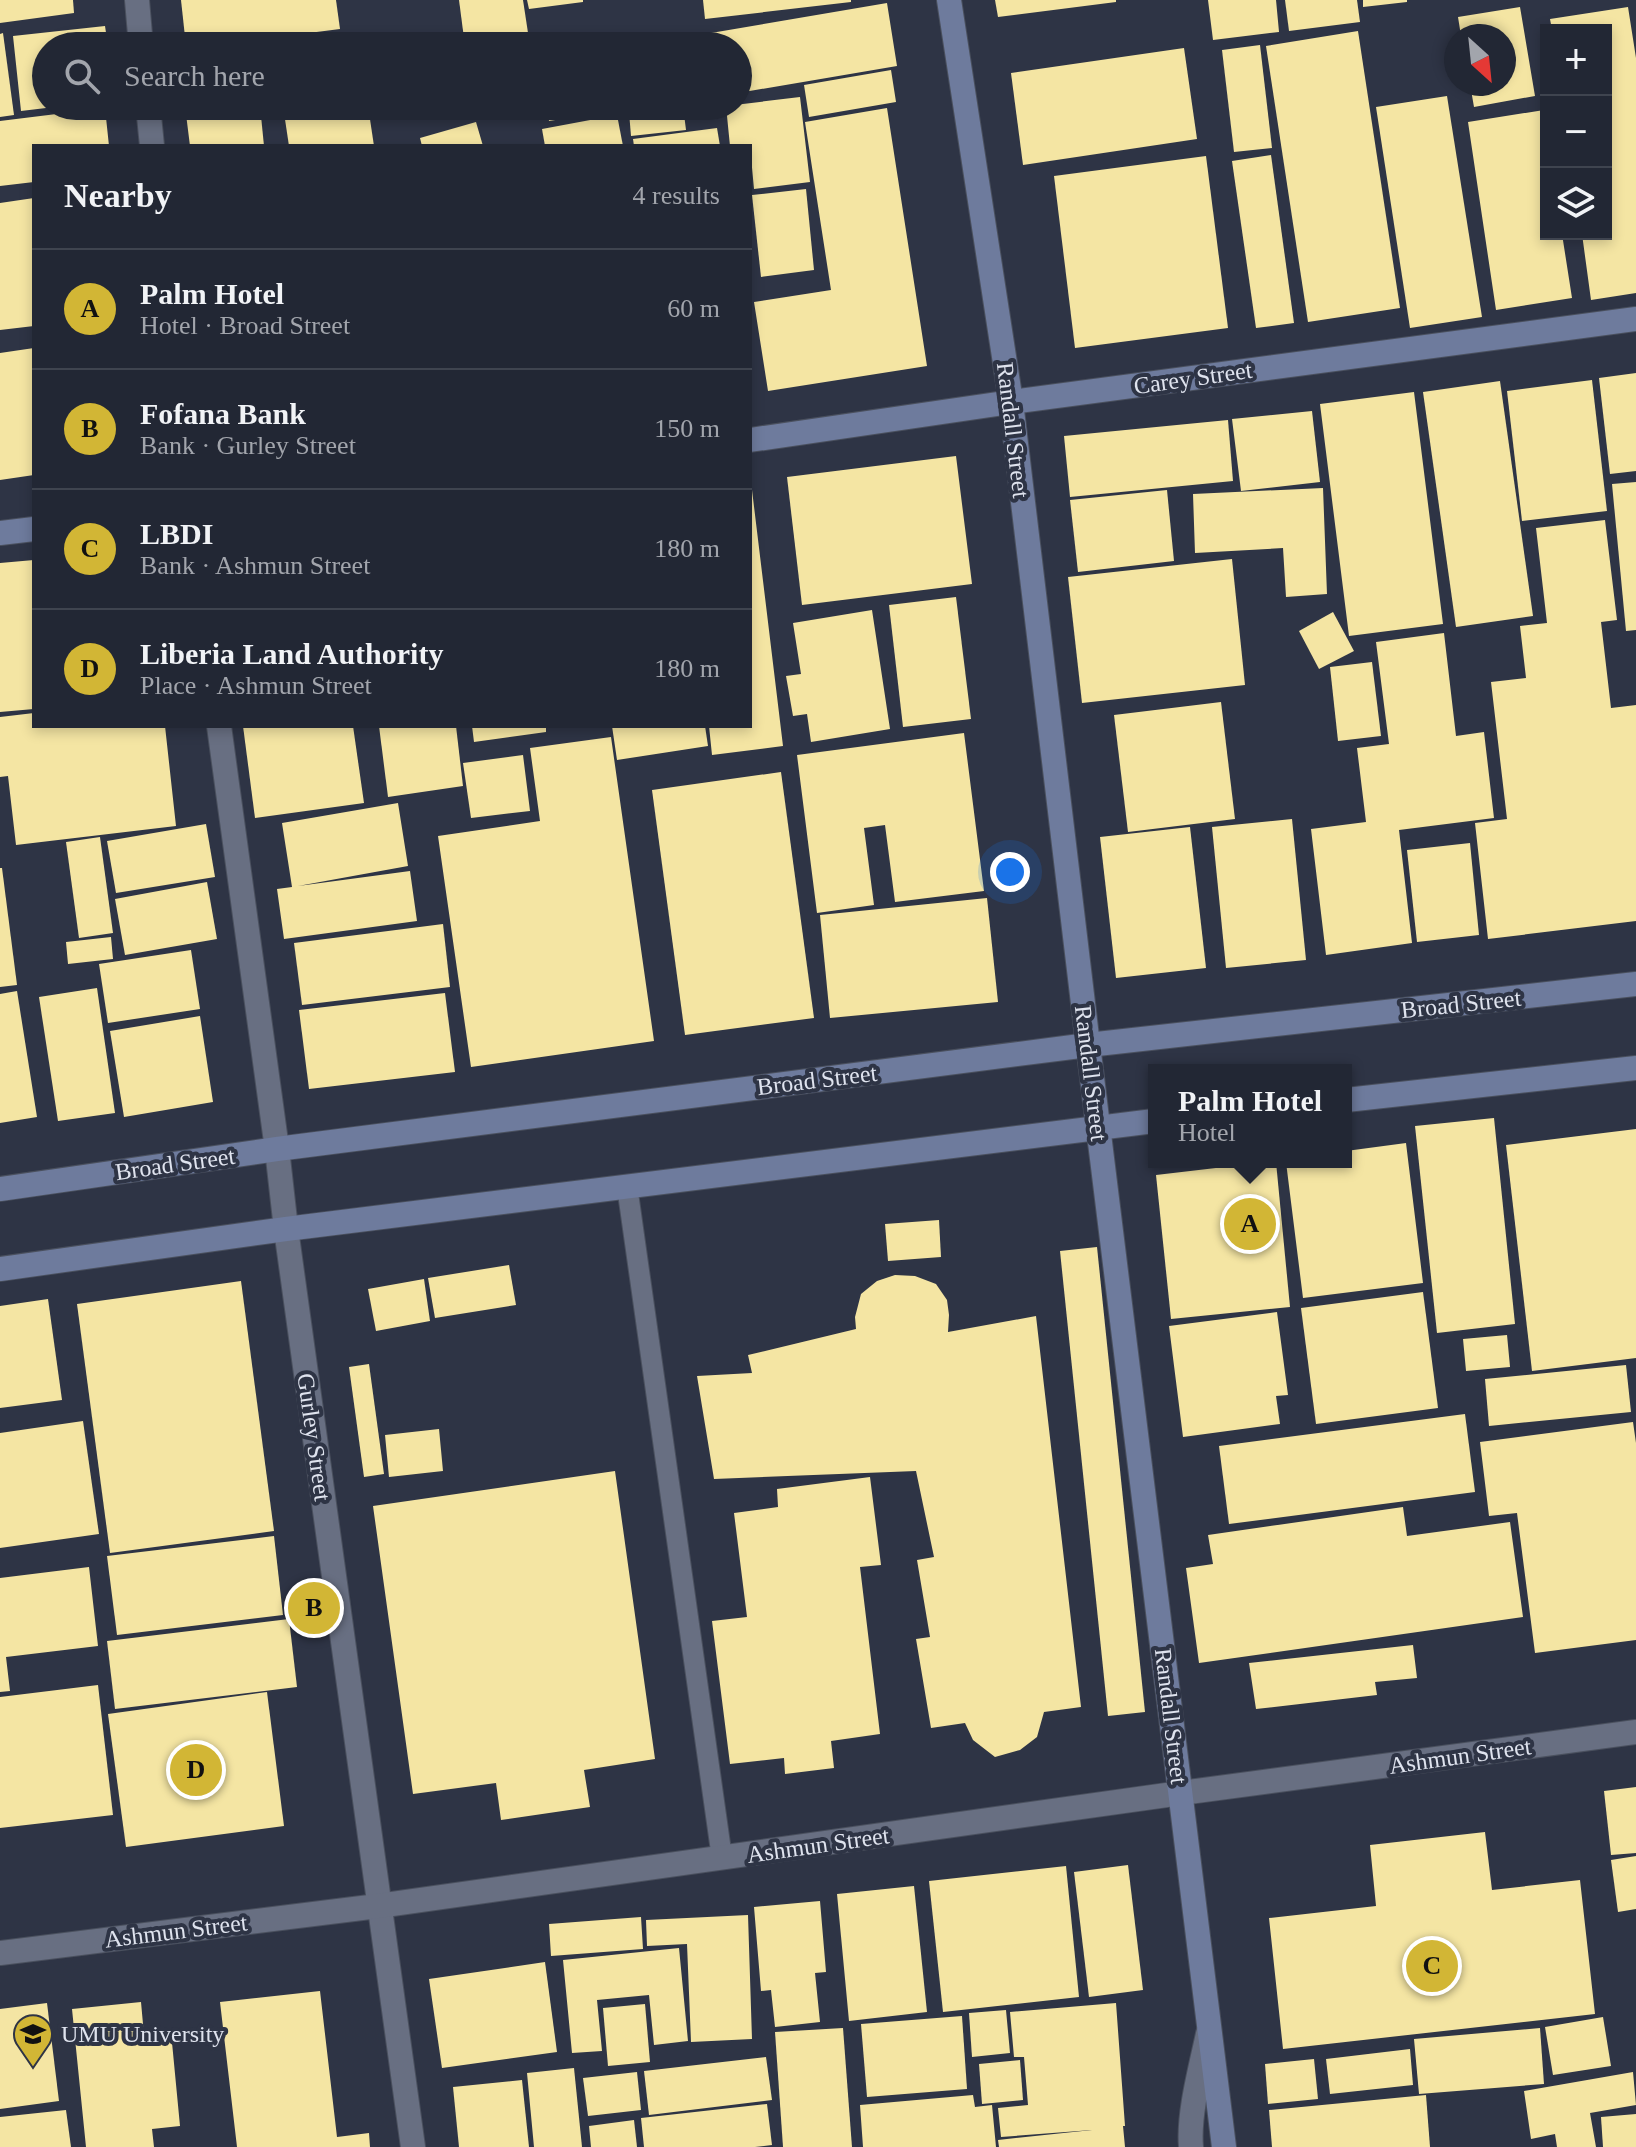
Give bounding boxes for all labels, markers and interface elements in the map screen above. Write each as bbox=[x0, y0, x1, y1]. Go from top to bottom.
north arrow bbox=[1444, 24, 1516, 96]
map controls bbox=[1540, 24, 1612, 240]
button: + bbox=[1540, 24, 1612, 96]
search box bbox=[32, 32, 752, 120]
icon: search bbox=[60, 54, 104, 98]
text: Search here bbox=[124, 59, 265, 92]
button: − bbox=[1540, 96, 1612, 168]
button: layers bbox=[1540, 168, 1612, 240]
text: Nearby bbox=[64, 177, 172, 214]
text: 4 results bbox=[633, 181, 720, 210]
text: Palm Hotel bbox=[140, 277, 284, 310]
text: A bbox=[81, 294, 99, 323]
text: 60 m bbox=[667, 294, 720, 323]
text: Hotel · Broad Street bbox=[140, 311, 350, 340]
street label: Carey Street bbox=[1132, 357, 1254, 399]
street label: Randall Street bbox=[992, 361, 1034, 500]
text: Fofana Bank bbox=[140, 397, 306, 430]
text: B bbox=[81, 414, 99, 443]
text: 150 m bbox=[654, 414, 720, 443]
text: Bank · Gurley Street bbox=[140, 431, 356, 460]
text: LBDI bbox=[140, 517, 213, 550]
text: C bbox=[81, 534, 99, 563]
text: 180 m bbox=[654, 534, 720, 563]
text: Bank · Ashmun Street bbox=[140, 551, 370, 580]
text: Liberia Land Authority bbox=[140, 637, 443, 670]
text: D bbox=[81, 654, 99, 683]
text: 180 m bbox=[654, 654, 720, 683]
text: Place · Ashmun Street bbox=[140, 671, 372, 700]
your location bbox=[990, 852, 1030, 892]
street label: Broad Street bbox=[1400, 985, 1523, 1023]
street label: Randall Street bbox=[1070, 1004, 1112, 1143]
street label: Broad Street bbox=[756, 1060, 879, 1100]
popup bbox=[1148, 1064, 1352, 1168]
text: Palm Hotel bbox=[1178, 1084, 1322, 1117]
text: Hotel bbox=[1178, 1118, 1236, 1147]
street label: Broad Street bbox=[113, 1143, 237, 1185]
pin: A bbox=[1224, 1194, 1276, 1254]
street label: Gurley Street bbox=[292, 1372, 336, 1503]
pin: B bbox=[288, 1578, 340, 1638]
street label: Randall Street bbox=[1150, 1647, 1192, 1786]
street label: Ashmun Street bbox=[1387, 1733, 1533, 1779]
pin: D bbox=[170, 1740, 222, 1800]
street label: Ashmun Street bbox=[745, 1822, 891, 1868]
street label: Ashmun Street bbox=[103, 1909, 249, 1953]
pin: C bbox=[1406, 1936, 1458, 1996]
school or university icon: UMU University bbox=[12, 2013, 54, 2068]
place label: UMU University bbox=[61, 2021, 224, 2047]

